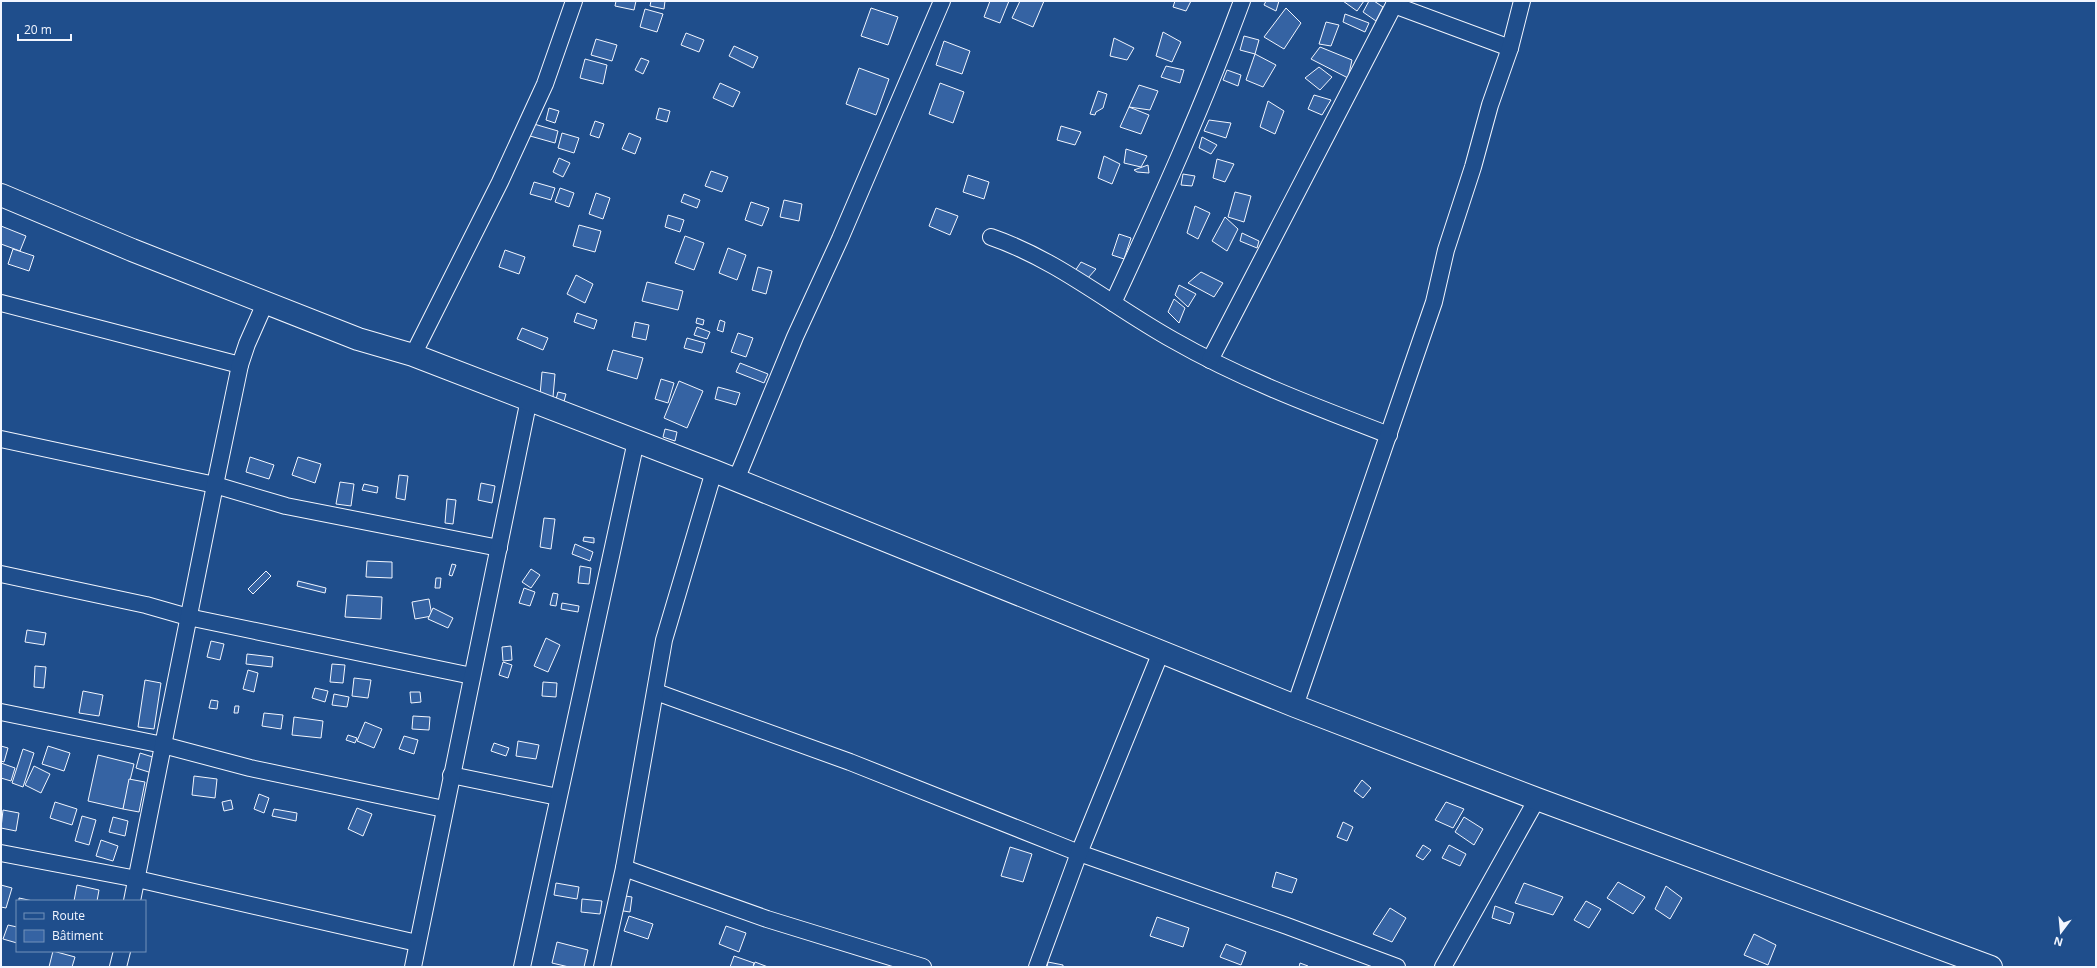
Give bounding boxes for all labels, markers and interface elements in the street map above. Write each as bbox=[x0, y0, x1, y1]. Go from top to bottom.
scale bar bbox=[18, 16, 71, 42]
text: 20 m bbox=[24, 21, 52, 38]
legend bbox=[16, 900, 146, 952]
text: Route bbox=[52, 907, 85, 924]
north arrow bbox=[2041, 912, 2081, 952]
text: Bâtiment bbox=[52, 927, 103, 944]
text: N bbox=[2052, 934, 2064, 951]

